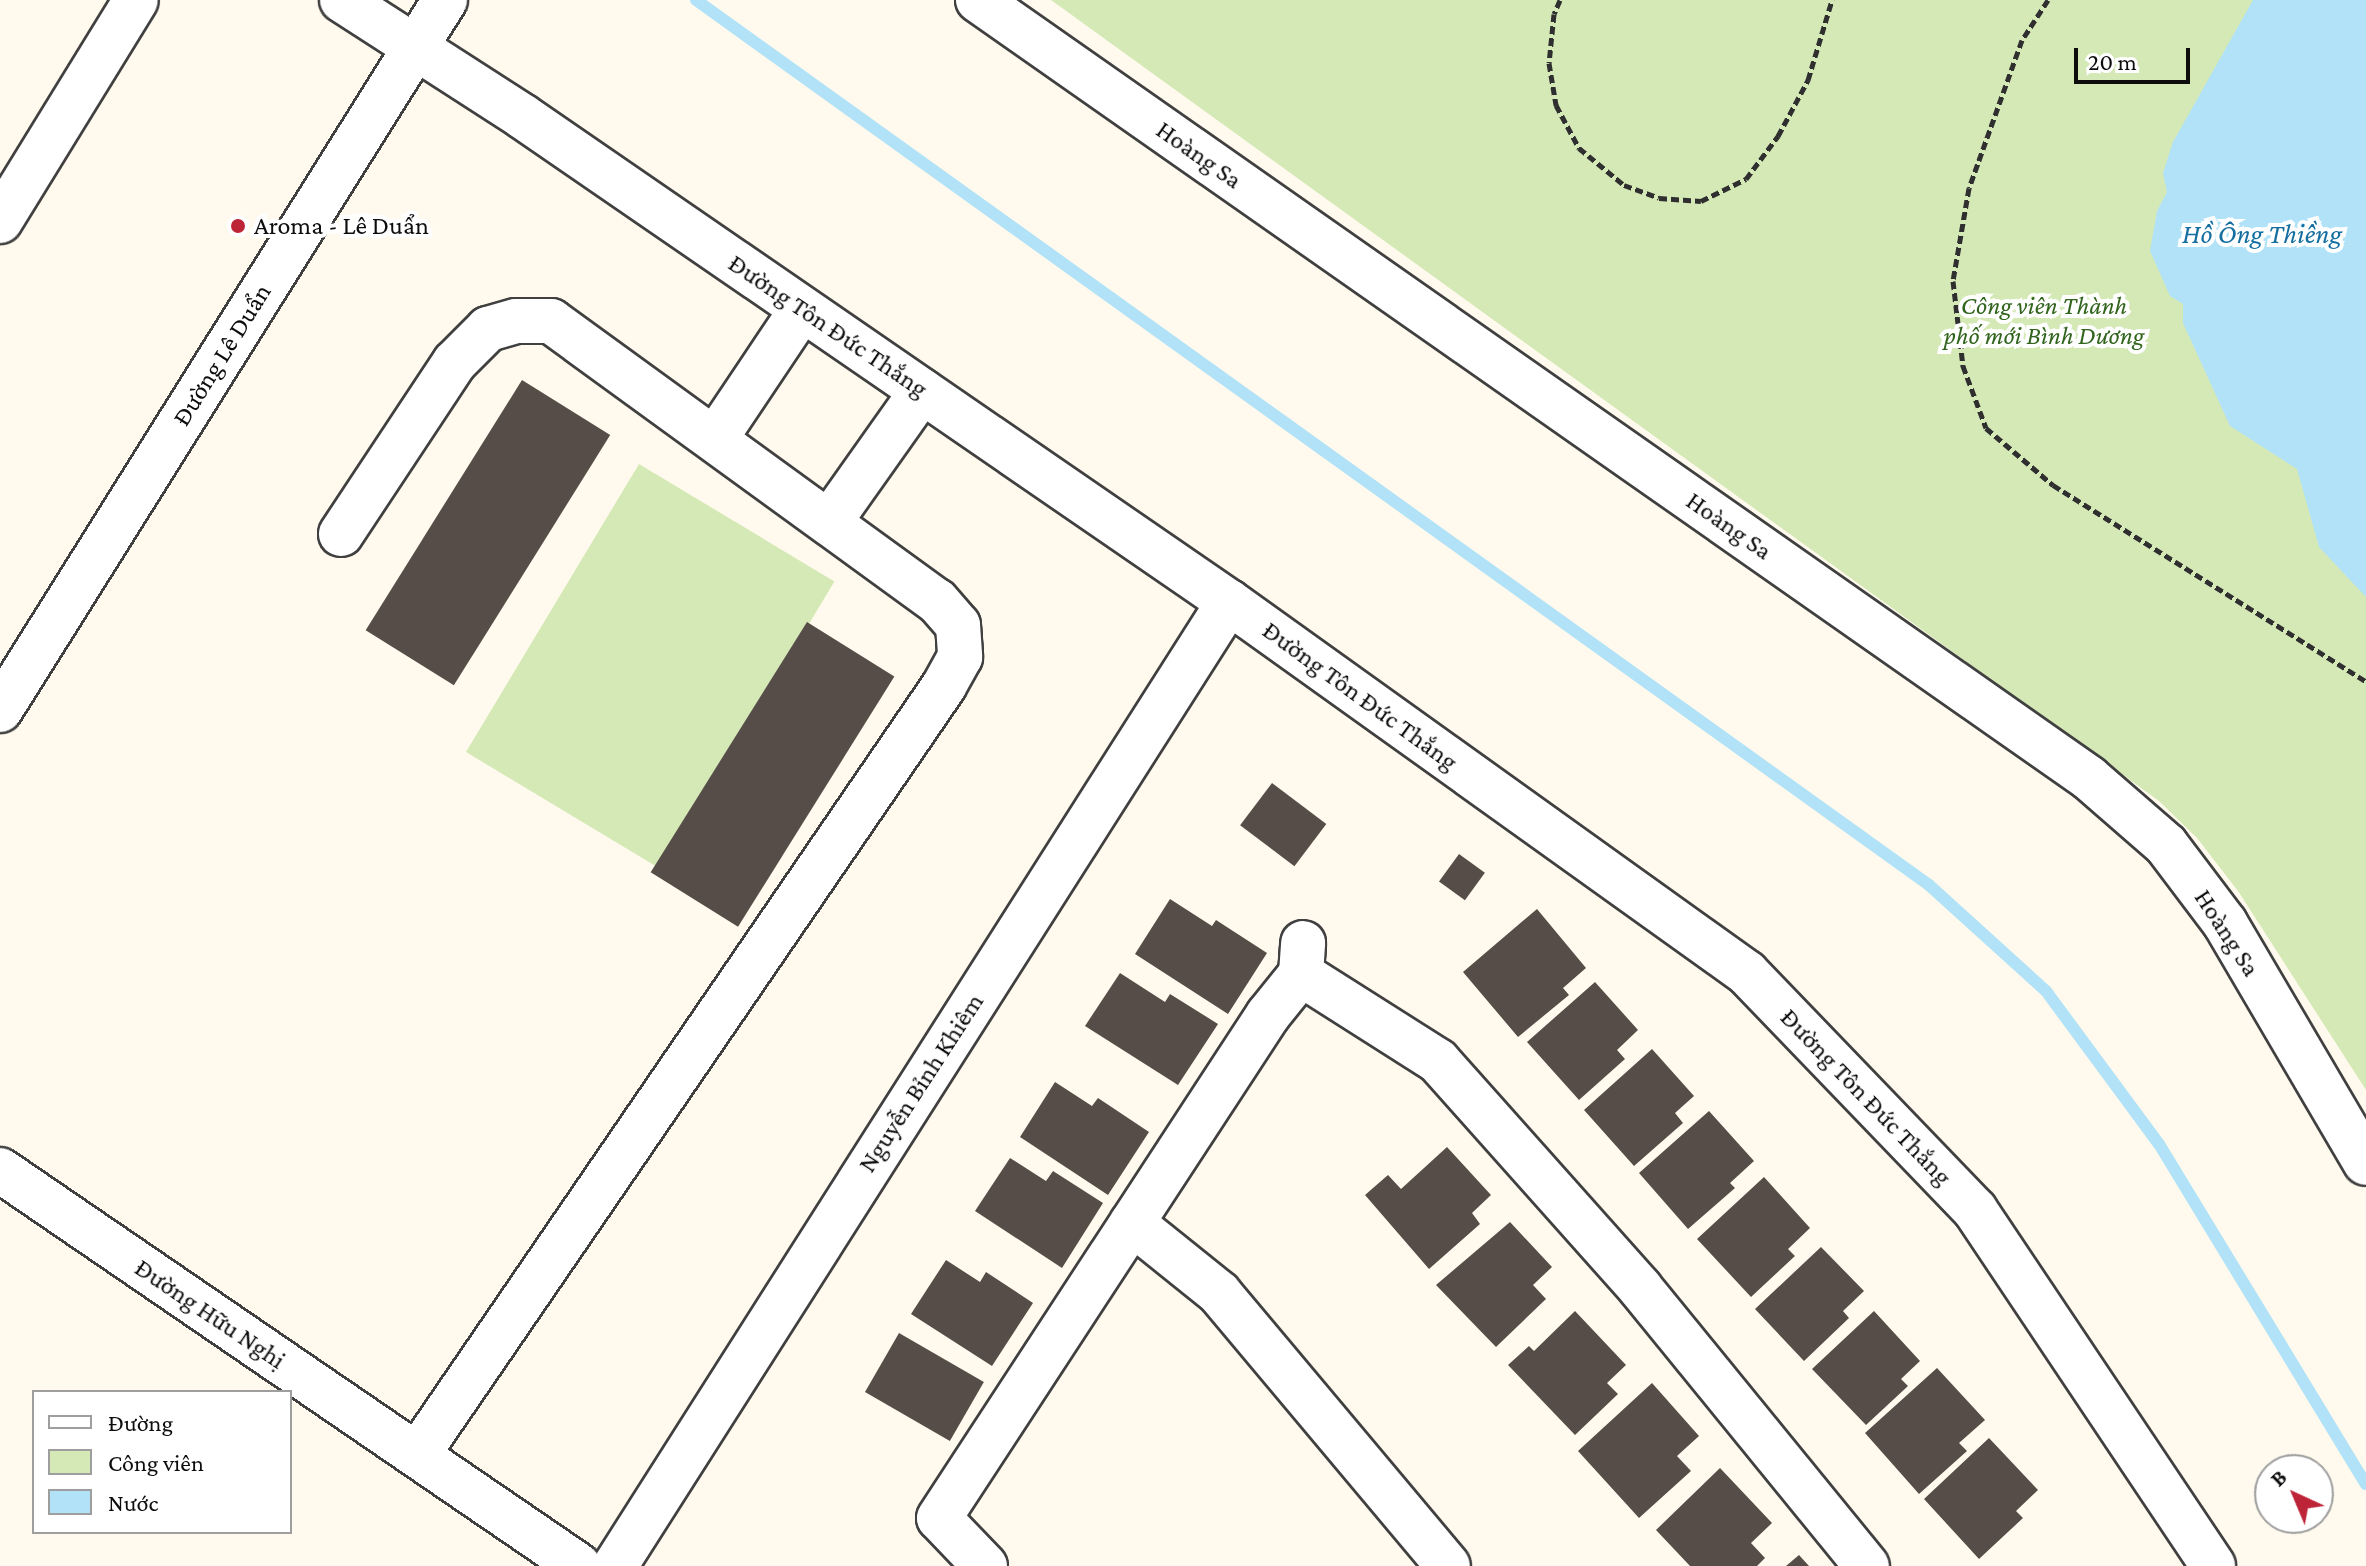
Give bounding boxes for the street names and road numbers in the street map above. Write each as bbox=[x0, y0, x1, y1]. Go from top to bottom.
street label: Hoàng Sa bbox=[1150, 114, 1248, 196]
street label: Đường Tôn Đức Thắng bbox=[722, 248, 934, 404]
street label: Đường Lê Duẩn bbox=[166, 278, 278, 432]
street label: Hoàng Sa bbox=[1680, 485, 1778, 567]
street label: Đường Tôn Đức Thắng bbox=[1256, 615, 1464, 777]
street label: Hoàng Sa bbox=[2187, 884, 2267, 982]
street label: Nguyễn Bỉnh Khiêm bbox=[852, 988, 990, 1178]
street label: Đường Tôn Đức Thắng bbox=[1774, 1002, 1958, 1192]
street label: Đường Hữu Nghị bbox=[129, 1252, 291, 1376]

